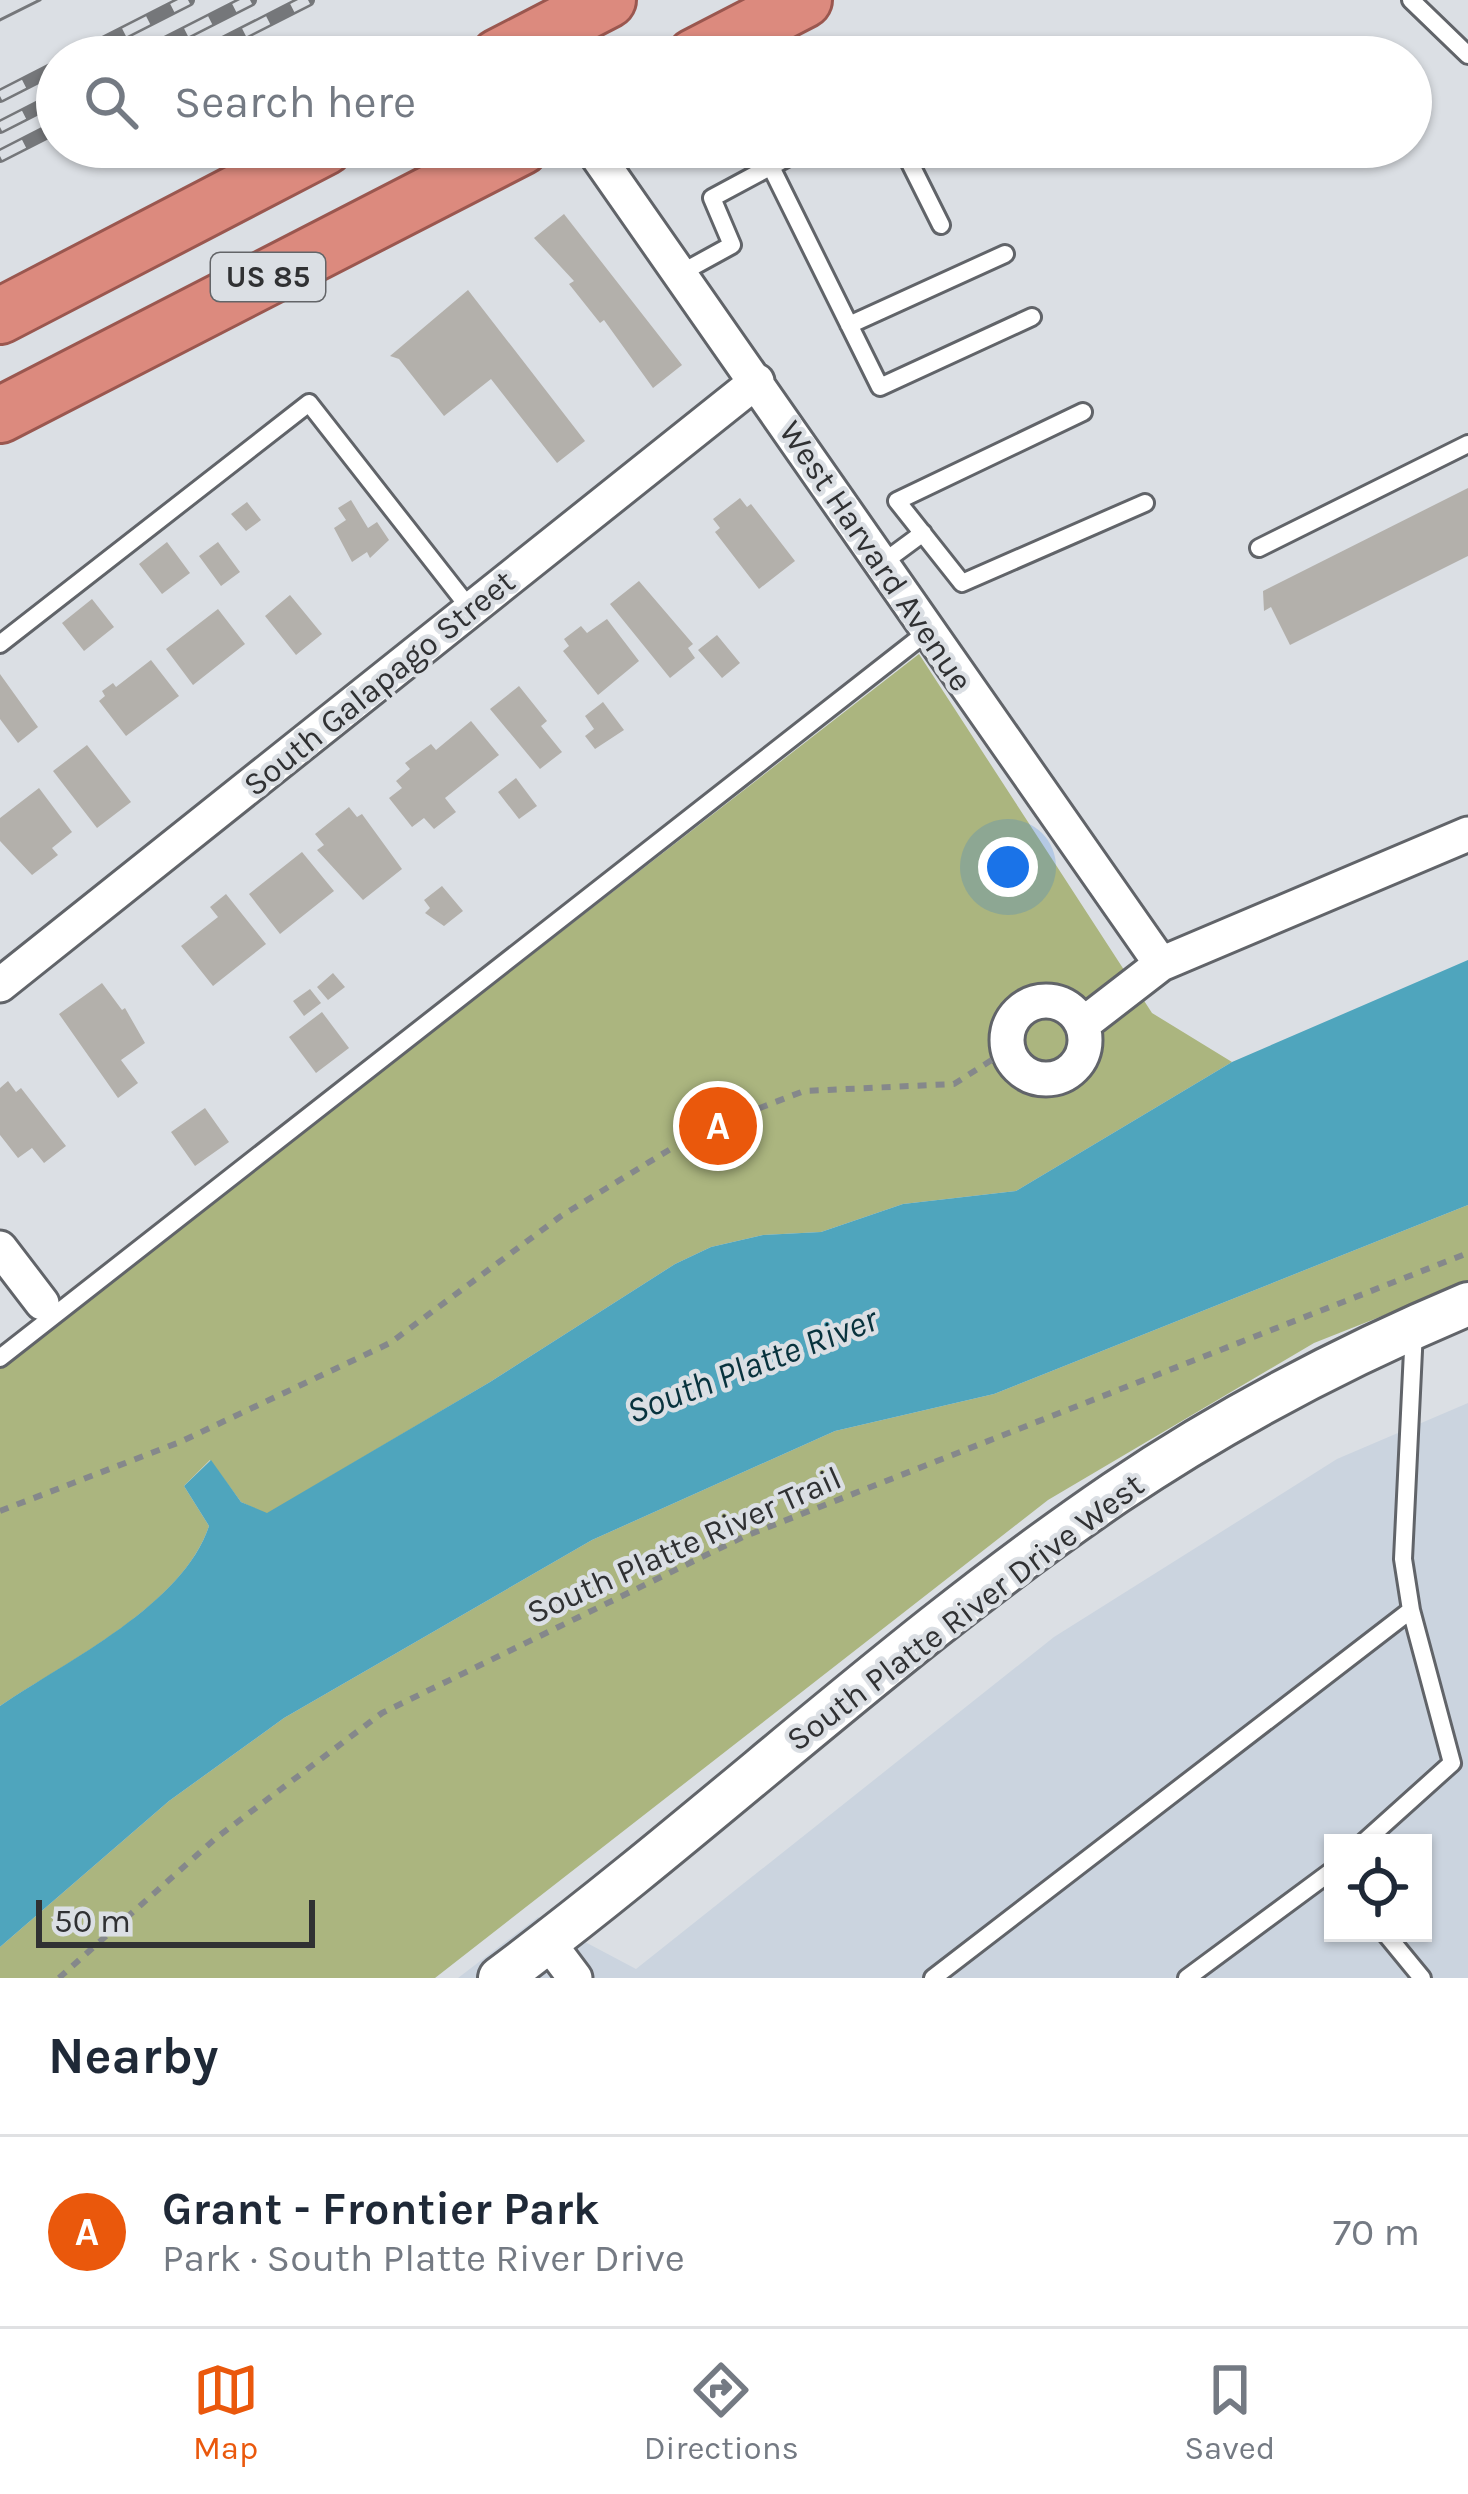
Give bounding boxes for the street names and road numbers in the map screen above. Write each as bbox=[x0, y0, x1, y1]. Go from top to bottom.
road number: US 85 bbox=[211, 253, 325, 301]
street label: West Harvard Avenue bbox=[771, 414, 981, 698]
street label: South Galapago Street bbox=[236, 562, 522, 804]
street label: South Platte River Trail bbox=[521, 1458, 847, 1632]
street label: South Platte River Drive West bbox=[779, 1465, 1151, 1759]

